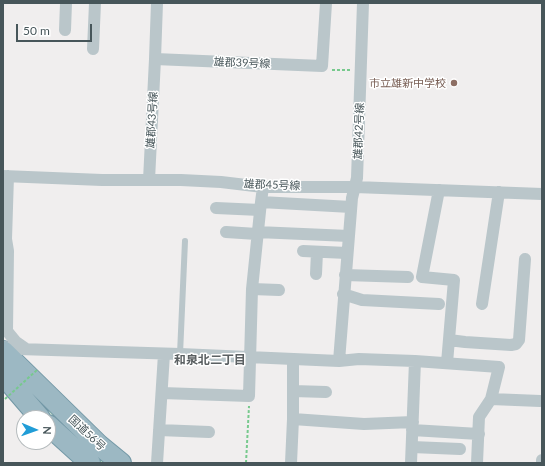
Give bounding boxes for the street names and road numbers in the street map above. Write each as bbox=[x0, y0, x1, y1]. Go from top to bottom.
street label: 雄郡39号線 bbox=[213, 55, 271, 71]
street label: 雄郡43号線 bbox=[144, 91, 160, 149]
street label: 雄郡42号線 bbox=[351, 102, 367, 160]
street label: 雄郡45号線 bbox=[243, 177, 301, 193]
street label: 国道56号 bbox=[66, 413, 108, 453]

